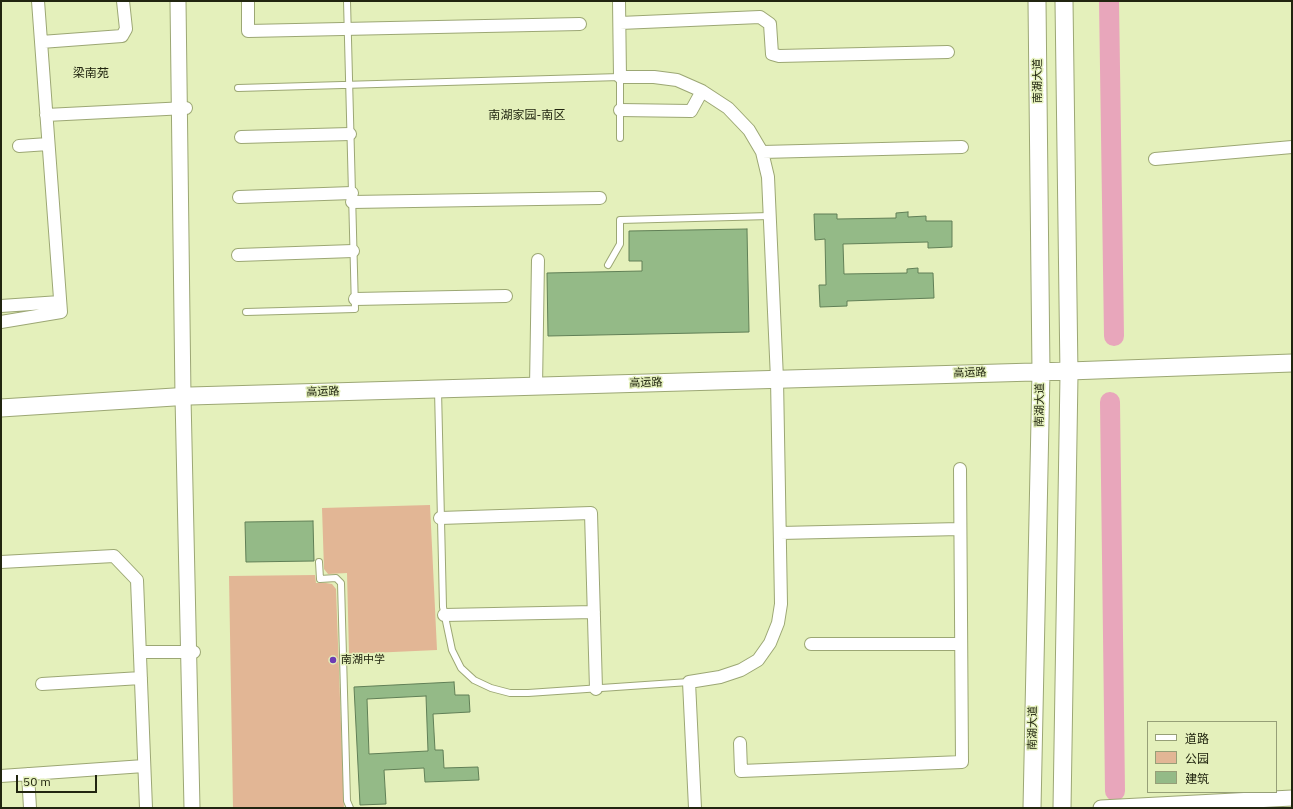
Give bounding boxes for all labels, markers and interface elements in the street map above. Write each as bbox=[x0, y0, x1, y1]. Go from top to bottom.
street label: 南湖大道 bbox=[1031, 59, 1045, 103]
district label: 梁南苑 bbox=[73, 67, 109, 81]
district label: 南湖家园-南区 bbox=[489, 109, 565, 123]
street label: 高运路 bbox=[953, 366, 987, 380]
street label: 高运路 bbox=[629, 376, 663, 390]
street label: 南湖大道 bbox=[1033, 383, 1047, 427]
street label: 高运路 bbox=[306, 385, 340, 399]
place label: 南湖中学 bbox=[341, 653, 385, 667]
marker: 南湖中学 bbox=[328, 655, 338, 665]
street label: 南湖大道 bbox=[1026, 706, 1040, 750]
legend bbox=[1147, 721, 1277, 793]
text: 道路 bbox=[1185, 731, 1209, 746]
text: 公园 bbox=[1185, 751, 1209, 766]
scale bar bbox=[18, 767, 99, 793]
text: 建筑 bbox=[1185, 771, 1209, 786]
text: 50 m bbox=[23, 774, 51, 789]

